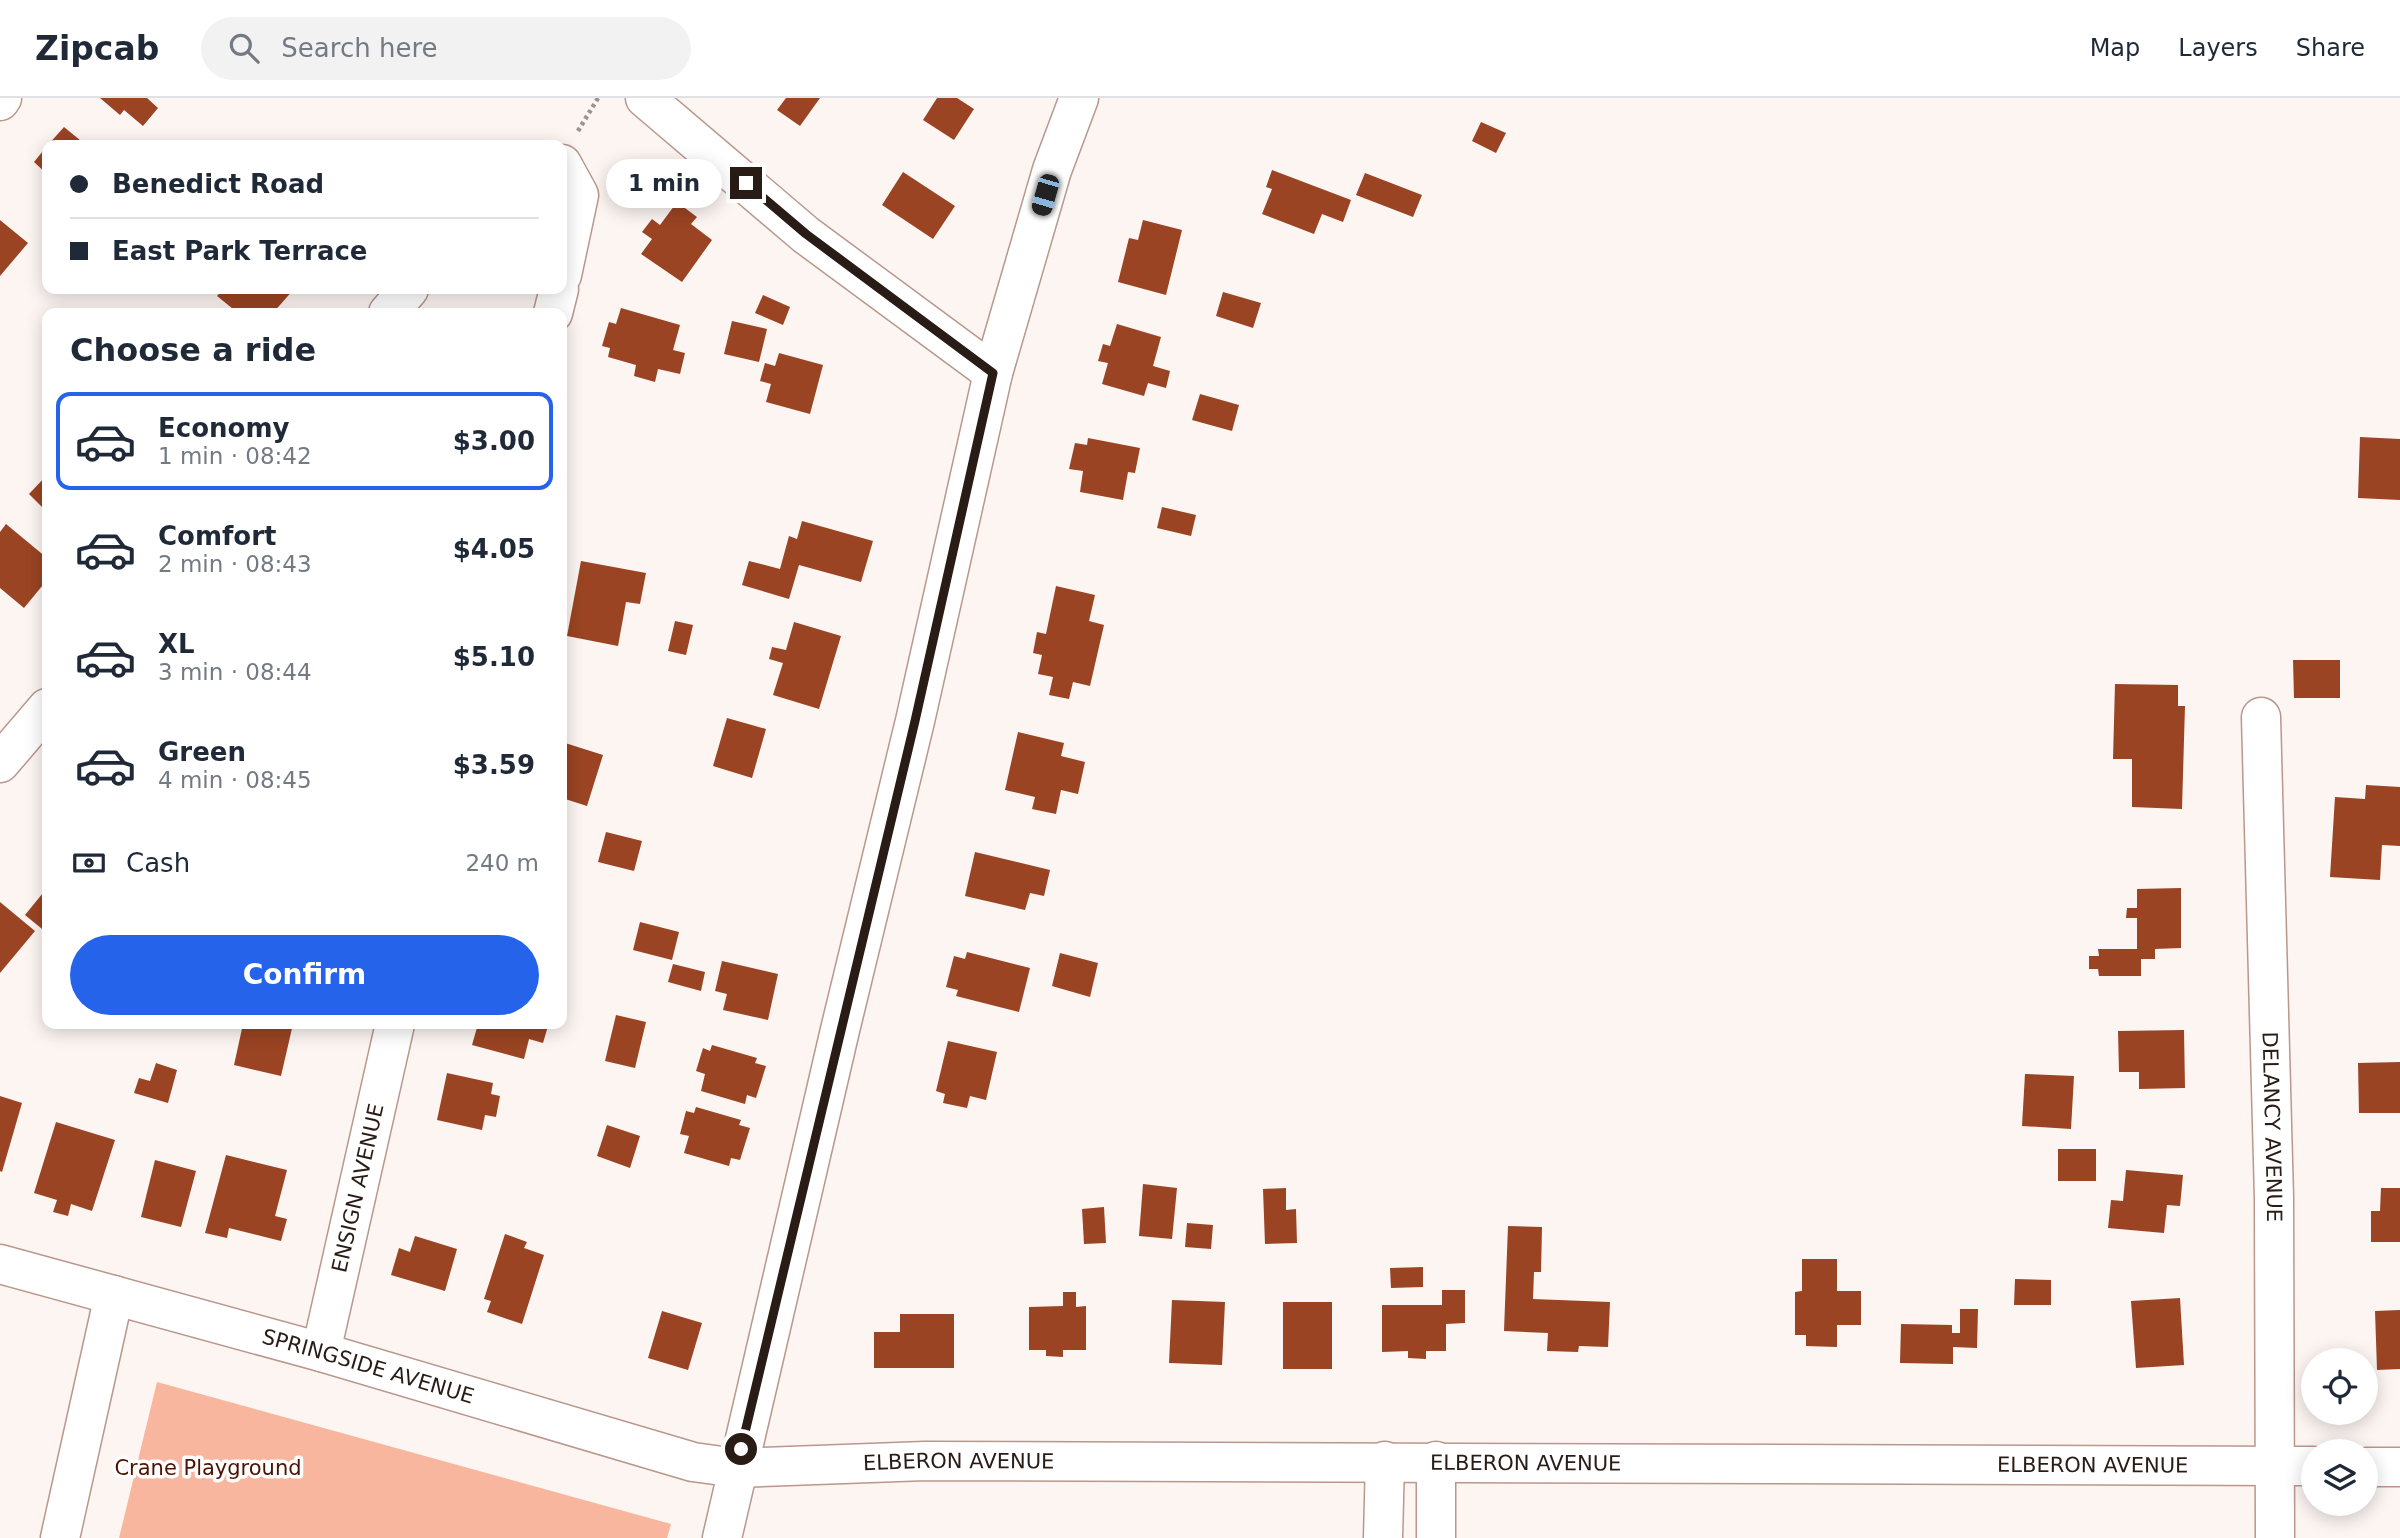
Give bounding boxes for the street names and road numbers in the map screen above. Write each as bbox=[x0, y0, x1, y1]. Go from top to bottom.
street label: DELANCY AVENUE bbox=[2258, 1031, 2286, 1222]
street label: ENSIGN AVENUE bbox=[327, 1101, 389, 1275]
street label: SPRINGSIDE AVENUE bbox=[259, 1324, 477, 1409]
street label: ELBERON AVENUE bbox=[863, 1449, 1054, 1475]
street label: ELBERON AVENUE bbox=[1430, 1451, 1621, 1476]
street label: ELBERON AVENUE bbox=[1997, 1453, 2188, 1478]

